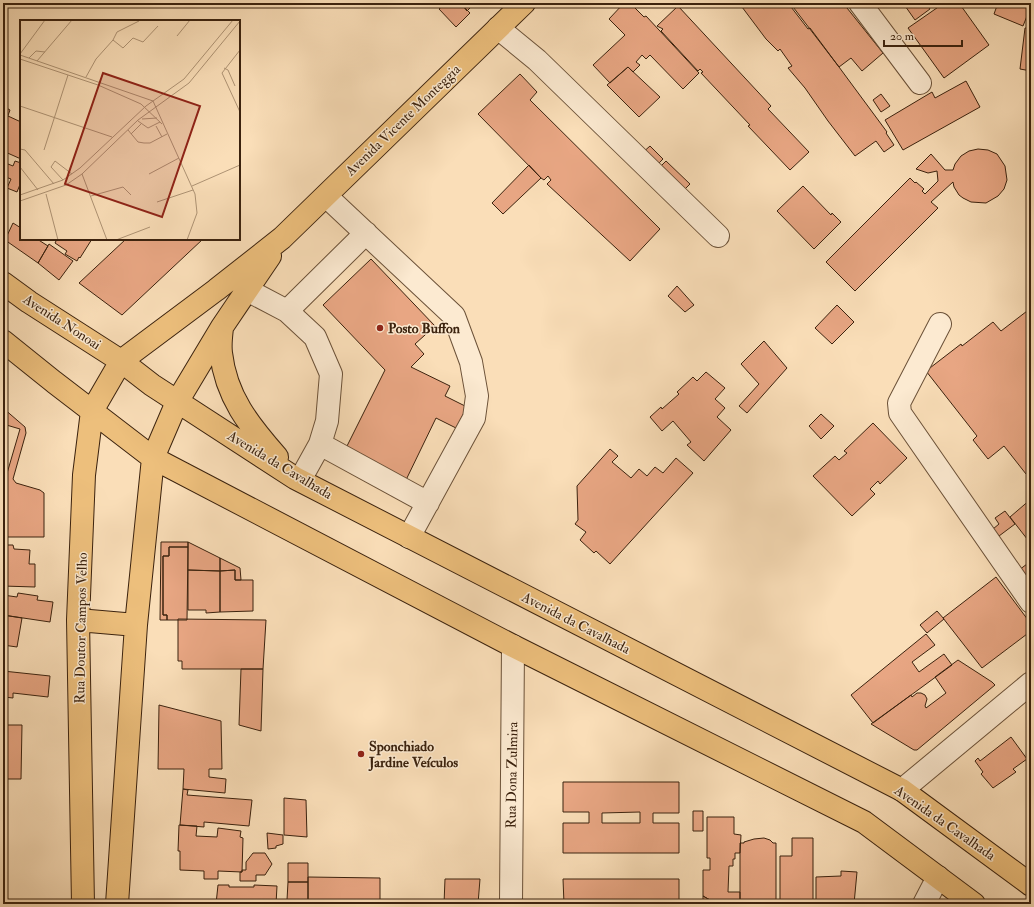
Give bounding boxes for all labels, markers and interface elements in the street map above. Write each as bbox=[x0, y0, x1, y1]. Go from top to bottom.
inset map bbox=[20, 20, 240, 240]
scale bar bbox=[884, 22, 962, 48]
text: 20 m bbox=[890, 29, 915, 44]
street label: Avenida Vicente Monteggia bbox=[341, 61, 464, 180]
street label: Avenida Nonoai bbox=[19, 290, 104, 354]
place label: Posto Buffon bbox=[388, 320, 461, 337]
marker: Posto Buffon bbox=[375, 323, 385, 333]
street label: Avenida da Cavalhada bbox=[224, 427, 336, 503]
street label: Rua Doutor Campos Velho bbox=[71, 552, 92, 704]
street label: Avenida da Cavalhada bbox=[518, 588, 633, 658]
street label: Rua Dona Zulmira bbox=[503, 721, 521, 829]
place label: Sponchiado Jardine Veículos bbox=[368, 738, 458, 772]
marker: Sponchiado Jardine Veículos bbox=[356, 749, 366, 759]
street label: Avenida da Cavalhada bbox=[890, 781, 999, 864]

